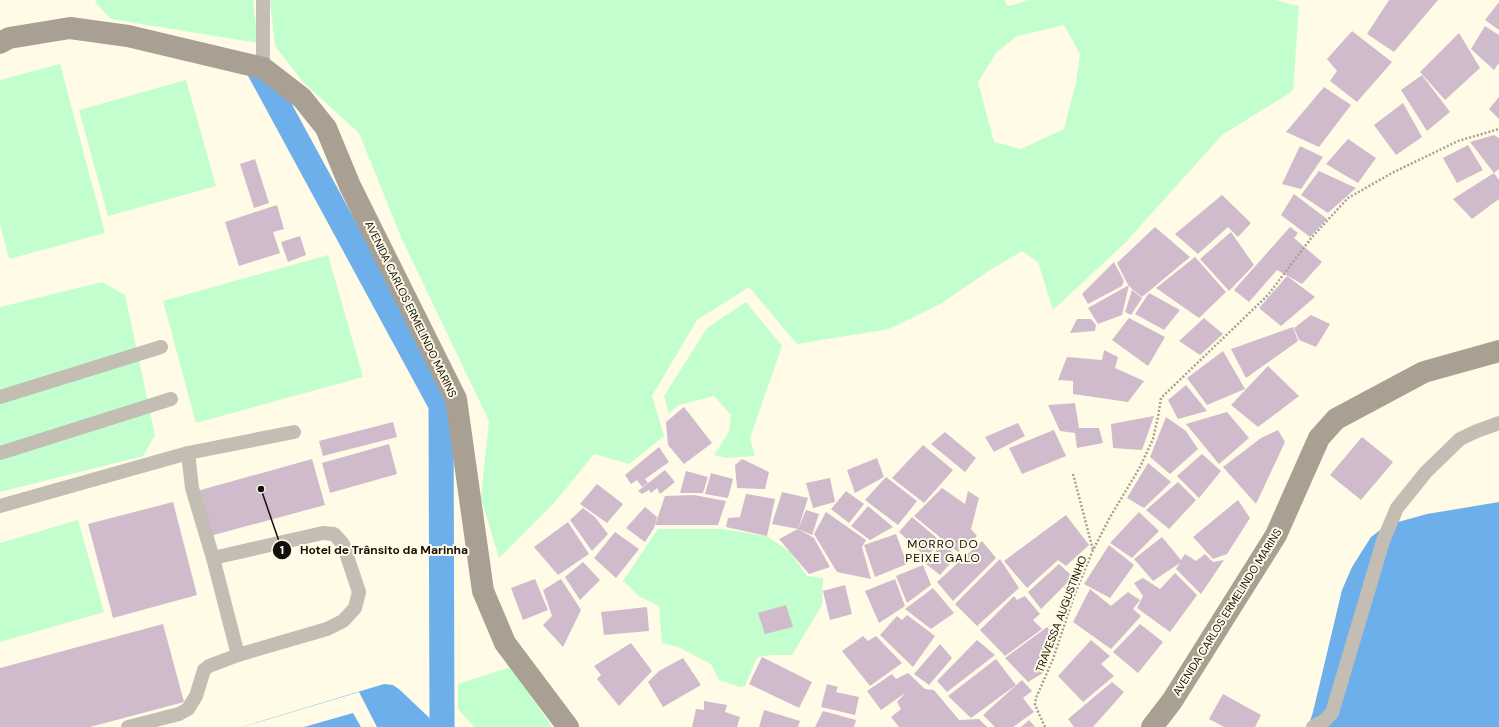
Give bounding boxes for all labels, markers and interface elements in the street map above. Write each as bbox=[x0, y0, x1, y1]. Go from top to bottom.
street label: AVENIDA CARLOS ERMELINDO MARINS bbox=[362, 219, 460, 399]
street label: AVENIDA CARLOS ERMELINDO MARINS bbox=[1170, 526, 1284, 698]
district label: MORRO DO PEIXE GALO bbox=[905, 536, 981, 566]
callout: Hotel de Trânsito da Marinha bbox=[272, 538, 476, 562]
text: 1 bbox=[280, 542, 284, 558]
text: Hotel de Trânsito da Marinha bbox=[300, 542, 468, 558]
street label: TRAVESSA AUGUSTINHO bbox=[1032, 554, 1090, 674]

